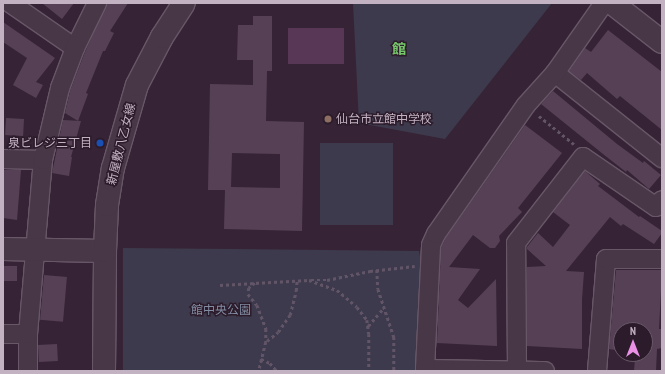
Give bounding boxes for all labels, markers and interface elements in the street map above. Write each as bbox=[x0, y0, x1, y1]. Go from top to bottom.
district label: 館 bbox=[392, 41, 406, 57]
street label: 新屋敷八乙女線 bbox=[104, 102, 138, 186]
place label: 仙台市立館中学校 bbox=[336, 112, 432, 126]
marker: 仙台市立館中学校 bbox=[323, 114, 333, 124]
place label: 泉ビレジ三丁目 bbox=[8, 136, 92, 150]
marker: 泉ビレジ三丁目 bbox=[95, 138, 105, 148]
park label: 館中央公園 bbox=[191, 303, 251, 317]
north arrow bbox=[613, 322, 653, 362]
text: N bbox=[630, 324, 636, 338]

